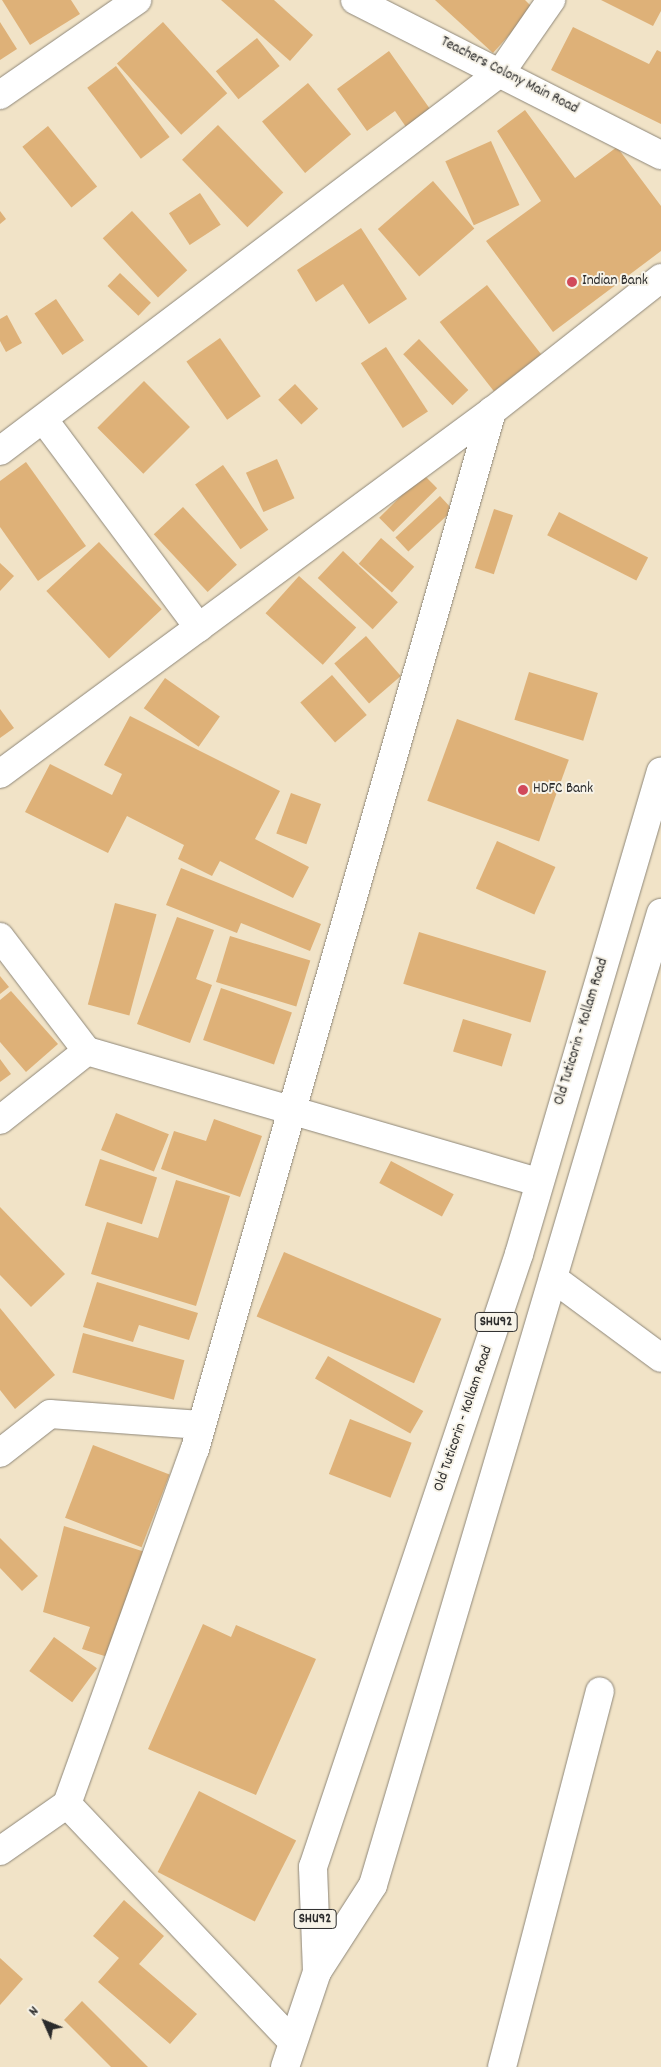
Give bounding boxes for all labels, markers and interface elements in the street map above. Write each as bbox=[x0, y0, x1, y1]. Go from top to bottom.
street label: Teachers Colony Main Road bbox=[437, 33, 581, 119]
place label: Indian Bank bbox=[582, 273, 648, 291]
marker: Indian Bank bbox=[566, 276, 578, 288]
place label: HDFC Bank bbox=[533, 781, 593, 799]
marker: HDFC Bank bbox=[517, 784, 529, 796]
street label: Old Tuticorin - Kollam Road bbox=[551, 956, 613, 1108]
road number: SHU92 bbox=[474, 1310, 518, 1334]
street label: Old Tuticorin - Kollam Road bbox=[431, 1344, 497, 1494]
road number: SHU92 bbox=[292, 1908, 338, 1930]
north arrow bbox=[20, 1997, 70, 2047]
text: N bbox=[25, 2002, 44, 2021]

